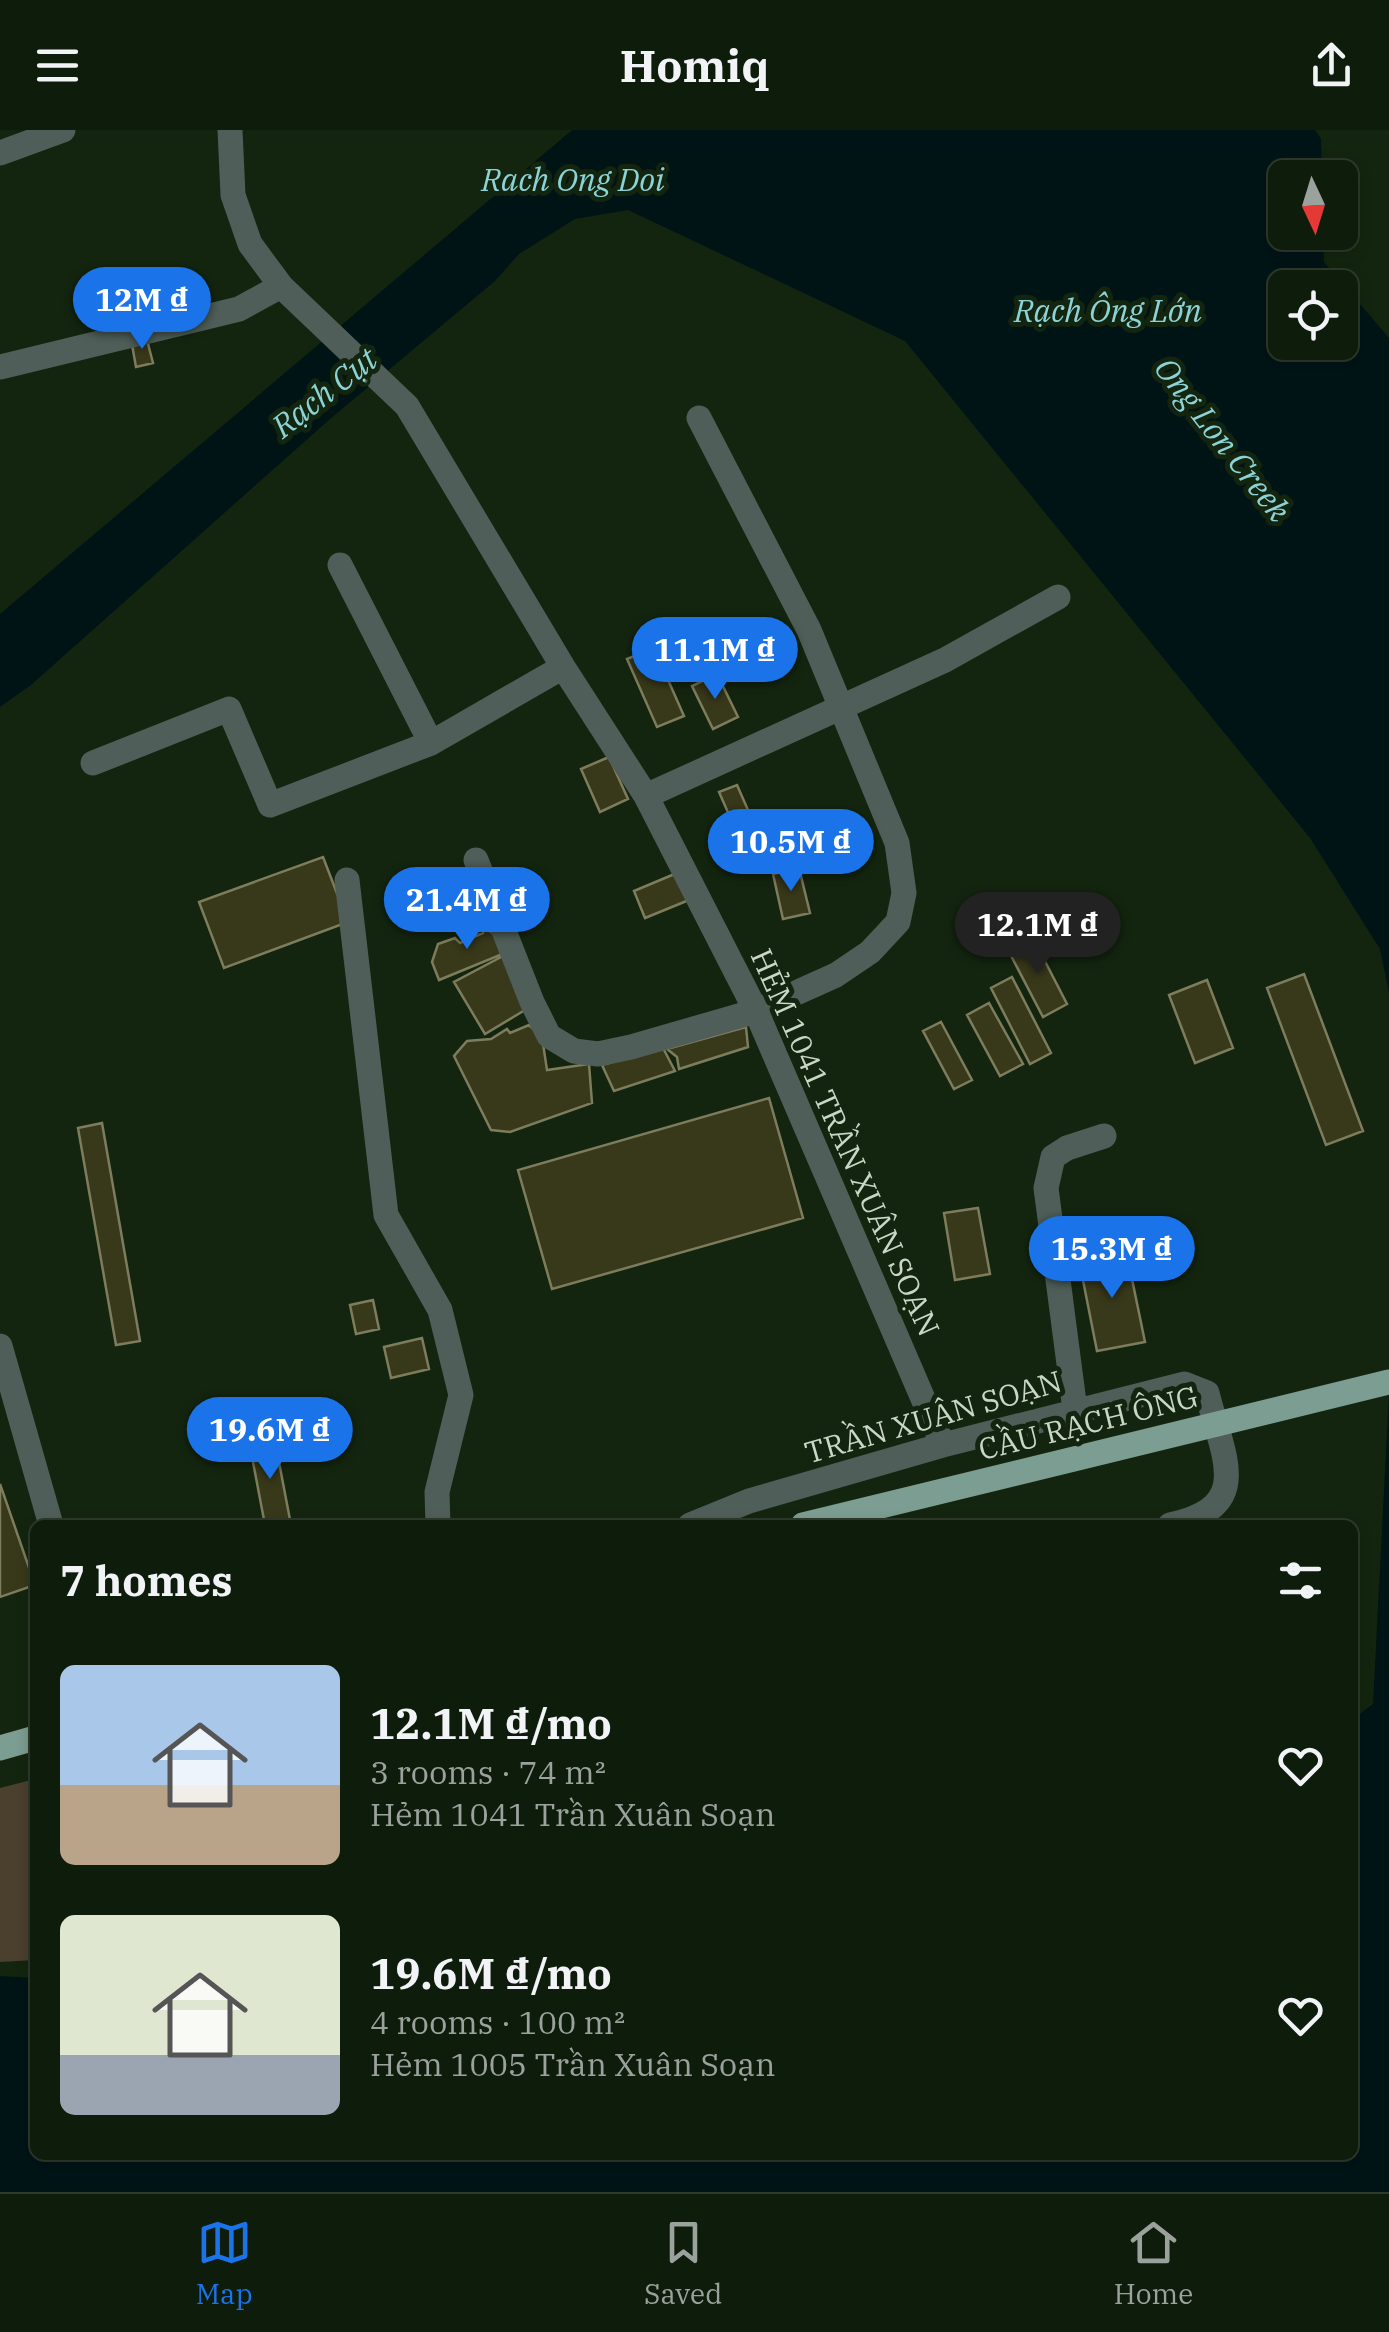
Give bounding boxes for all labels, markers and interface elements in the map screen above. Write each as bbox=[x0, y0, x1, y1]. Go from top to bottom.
text: Homiq bbox=[620, 36, 769, 94]
icon: menu bbox=[30, 38, 85, 93]
icon: share bbox=[1304, 38, 1359, 93]
water label: Rach Ong Doi bbox=[480, 158, 665, 200]
north arrow bbox=[1268, 160, 1358, 250]
map controls bbox=[1268, 160, 1358, 360]
pin: 12M ₫ bbox=[72, 267, 212, 352]
button: locate bbox=[1268, 270, 1358, 360]
text: 12M ₫ bbox=[95, 278, 189, 320]
water label: Rạch Ông Lớn bbox=[1013, 289, 1202, 331]
water label: Rạch Cụt bbox=[262, 337, 387, 447]
water label: Ong Lon Creek bbox=[1146, 348, 1300, 530]
pin: 11.1M ₫ bbox=[623, 617, 807, 702]
text: 11.1M ₫ bbox=[654, 628, 776, 670]
pin: 10.5M ₫ bbox=[699, 809, 883, 894]
text: 10.5M ₫ bbox=[730, 820, 852, 862]
pin: 21.4M ₫ bbox=[375, 867, 559, 952]
text: 21.4M ₫ bbox=[406, 878, 528, 920]
pin: 12.1M ₫ bbox=[946, 892, 1130, 977]
text: 12.1M ₫ bbox=[977, 903, 1099, 945]
street label: HẺM 1041 TRẦN XUÂN SOẠN bbox=[743, 942, 950, 1342]
pin: 15.3M ₫ bbox=[1020, 1216, 1204, 1301]
text: 15.3M ₫ bbox=[1051, 1227, 1173, 1269]
street label: TRẦN XUÂN SOẠN bbox=[800, 1360, 1066, 1471]
street label: CẦU RẠCH ÔNG bbox=[974, 1375, 1202, 1468]
pin: 19.6M ₫ bbox=[178, 1397, 362, 1482]
text: 19.6M ₫ bbox=[209, 1408, 331, 1450]
text: 7 homes bbox=[60, 1553, 233, 1608]
icon: filters bbox=[1273, 1553, 1328, 1608]
text: 12.1M ₫/mo bbox=[370, 1696, 612, 1751]
icon: home bbox=[140, 1705, 260, 1825]
icon: heart bbox=[1273, 1738, 1328, 1793]
text: 3 rooms · 74 m² bbox=[370, 1751, 606, 1793]
text: Hẻm 1041 Trần Xuân Soạn bbox=[370, 1793, 775, 1835]
text: 19.6M ₫/mo bbox=[370, 1946, 612, 2001]
icon: home bbox=[140, 1955, 260, 2075]
icon: heart bbox=[1273, 1988, 1328, 2043]
text: 4 rooms · 100 m² bbox=[370, 2001, 625, 2043]
text: Hẻm 1005 Trần Xuân Soạn bbox=[370, 2043, 775, 2085]
tab: Map bbox=[196, 2215, 253, 2312]
tab: Saved bbox=[644, 2215, 722, 2312]
tab: Home bbox=[1114, 2215, 1193, 2312]

